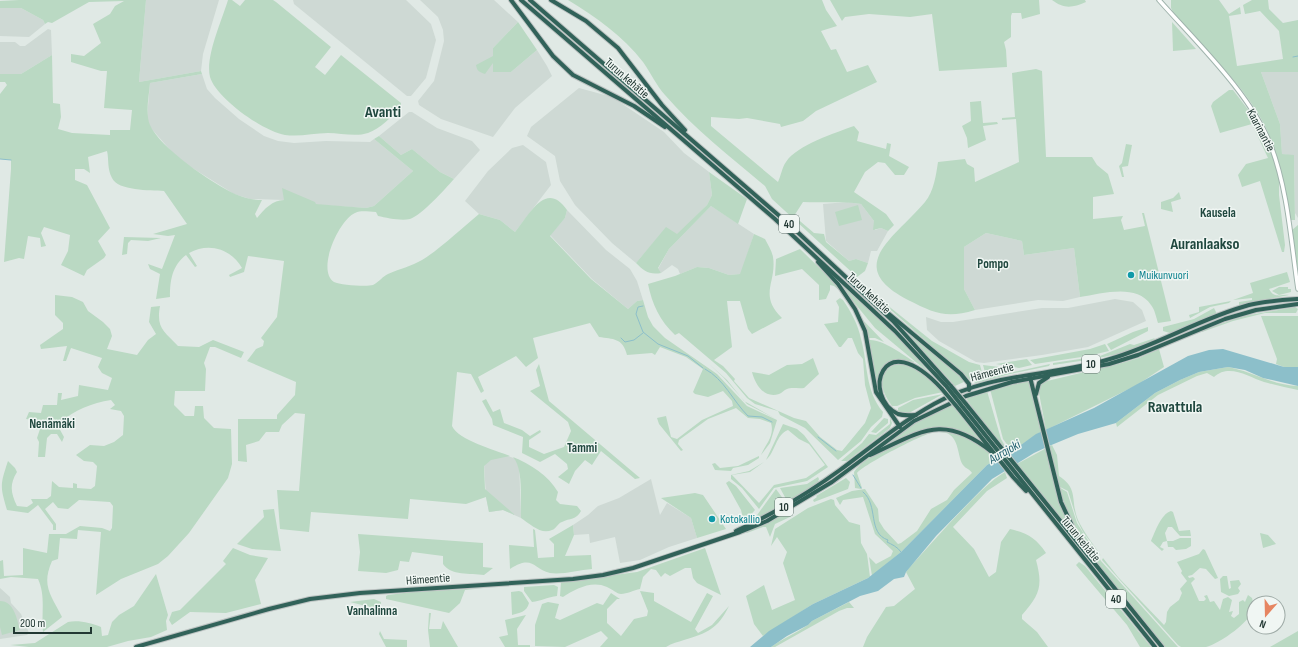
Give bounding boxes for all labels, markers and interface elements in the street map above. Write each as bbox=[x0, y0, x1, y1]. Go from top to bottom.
street label: Turun kehätie bbox=[601, 55, 652, 102]
district label: Avanti bbox=[364, 103, 401, 122]
street label: Kaarinantie bbox=[1243, 106, 1278, 154]
district label: Kausela bbox=[1200, 205, 1236, 221]
road number: 40 bbox=[779, 215, 799, 233]
district label: Auranlaakso bbox=[1170, 235, 1239, 254]
district label: Pompo bbox=[977, 256, 1009, 272]
place label: Muikunvuori bbox=[1139, 268, 1188, 283]
street label: Turun kehätie bbox=[844, 269, 894, 317]
marker: Muikunvuori bbox=[1126, 270, 1136, 280]
road number: 10 bbox=[1082, 355, 1100, 373]
street label: Hämeentie bbox=[969, 359, 1015, 385]
district label: Ravattula bbox=[1148, 398, 1202, 417]
district label: Nenämäki bbox=[29, 416, 75, 432]
water label: Aurajoki bbox=[985, 436, 1024, 468]
district label: Tammi bbox=[567, 440, 597, 456]
road number: 10 bbox=[775, 498, 793, 516]
place label: Kotokallio bbox=[720, 512, 760, 527]
marker: Kotokallio bbox=[707, 514, 717, 524]
street label: Turun kehätie bbox=[1058, 514, 1104, 565]
street label: Hämeentie bbox=[406, 570, 451, 589]
road number: 40 bbox=[1106, 590, 1126, 608]
north arrow bbox=[1246, 595, 1286, 635]
district label: Vanhalinna bbox=[347, 603, 397, 619]
scale bar bbox=[14, 609, 91, 635]
text: 200 m bbox=[20, 616, 46, 631]
text: N bbox=[1258, 617, 1268, 631]

